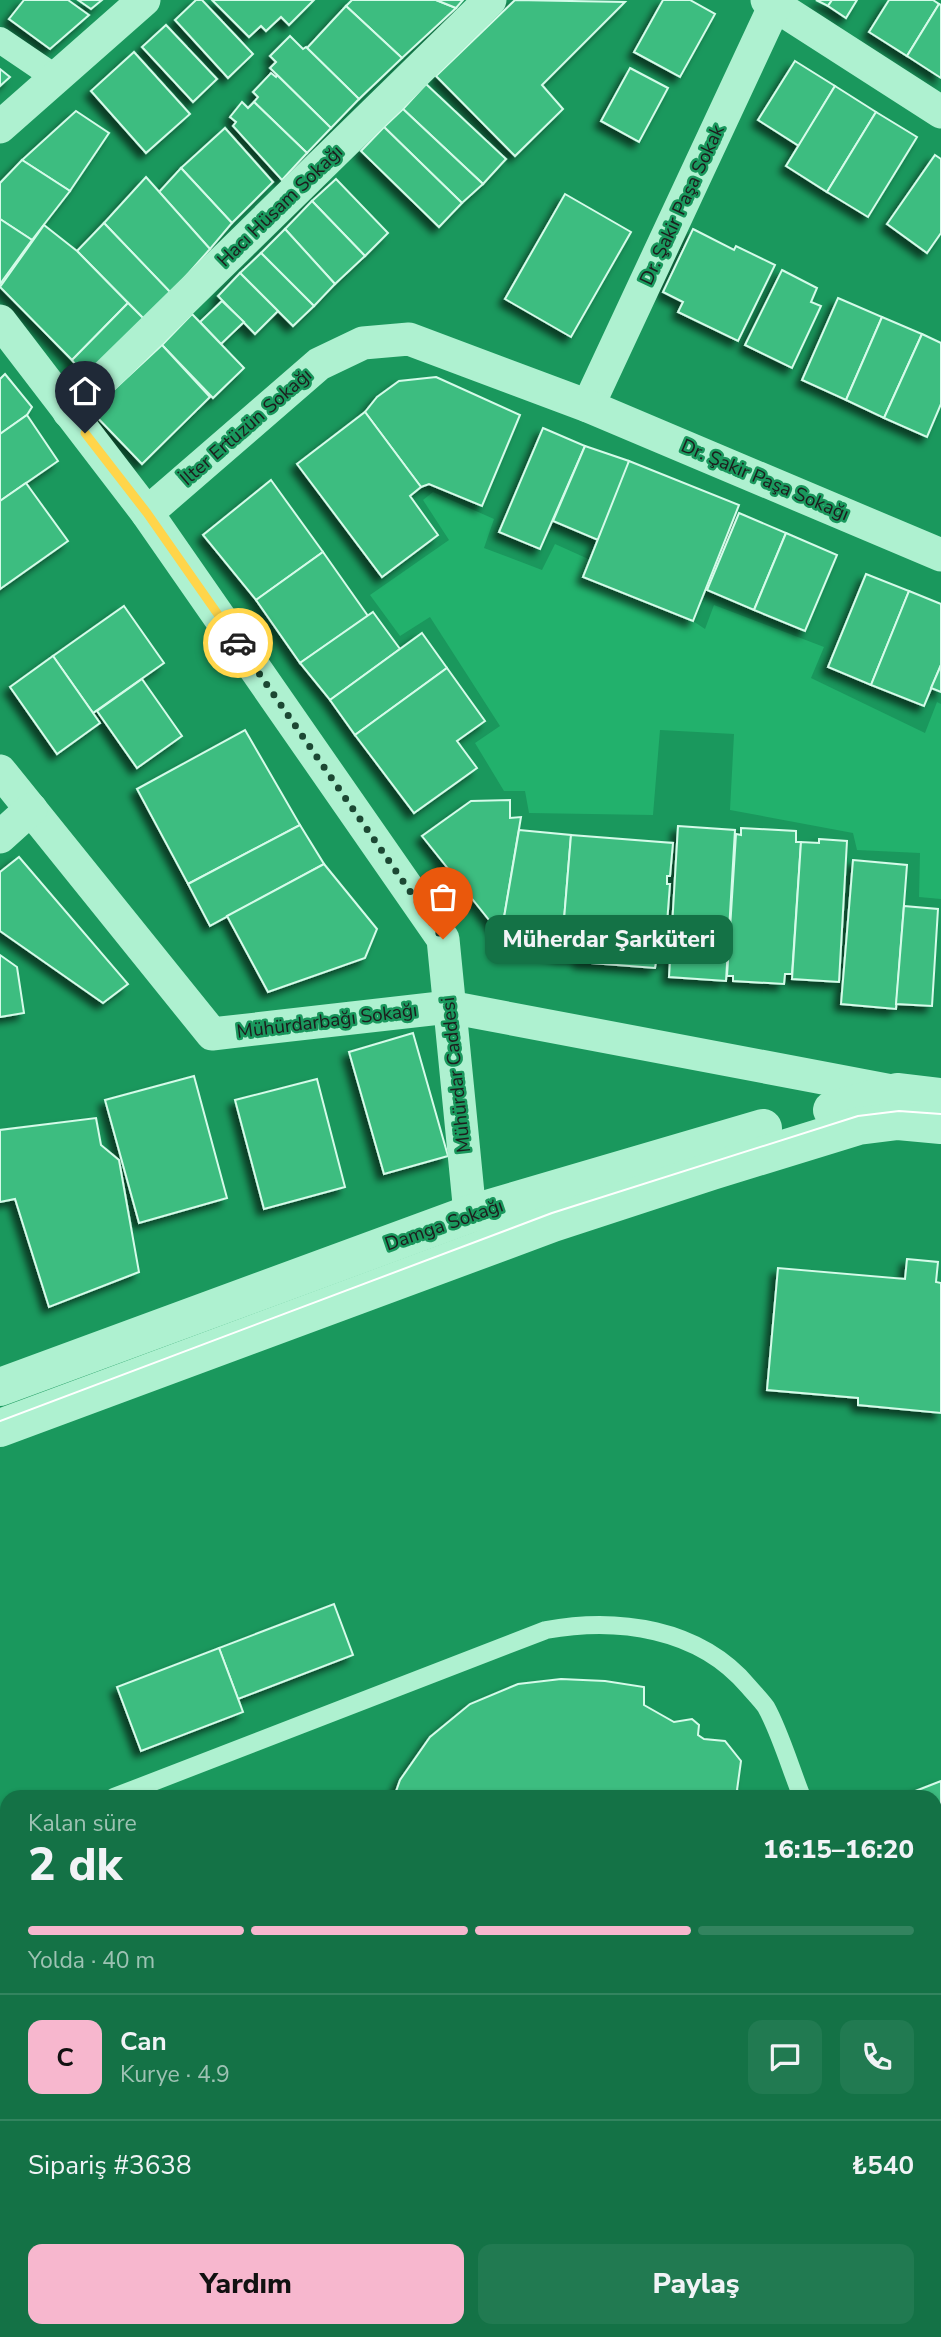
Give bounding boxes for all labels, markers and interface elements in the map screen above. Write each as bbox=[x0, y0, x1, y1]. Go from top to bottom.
street label: Dr. Şakir Paşa Sokak bbox=[633, 120, 731, 289]
street label: Hacı Hüsam Sokağı bbox=[211, 139, 349, 273]
pin bbox=[55, 361, 115, 433]
street label: İlter Ertüzün Sokağı bbox=[175, 362, 317, 492]
icon: home bbox=[66, 372, 104, 410]
street label: Dr. Şakir Paşa Sokağı bbox=[677, 433, 853, 527]
courier bbox=[203, 608, 273, 678]
icon: car bbox=[219, 624, 257, 662]
pin bbox=[413, 867, 473, 939]
icon: bag bbox=[424, 878, 462, 916]
callout: Müherdar Şarküteri bbox=[485, 914, 734, 964]
text: Müherdar Şarküteri bbox=[503, 924, 715, 955]
street label: Mühürdar Caddesi bbox=[435, 996, 477, 1154]
street label: Mühürdarbağı Sokağı bbox=[235, 997, 419, 1045]
street label: Damga Sokağı bbox=[381, 1193, 507, 1257]
text: Kalan süre bbox=[28, 1808, 137, 1839]
text: 16:15–16:20 bbox=[763, 1832, 914, 1867]
text: 2 dk bbox=[28, 1833, 122, 1896]
text: Yolda · 40 m bbox=[28, 1945, 155, 1976]
button: chat bbox=[748, 2020, 822, 2094]
button: phone bbox=[840, 2020, 914, 2094]
text: Can bbox=[120, 2024, 167, 2059]
text: C bbox=[56, 2040, 74, 2075]
text: Kurye · 4.9 bbox=[120, 2059, 230, 2090]
text: Sipariş #3638 bbox=[28, 2148, 192, 2183]
text: ₺540 bbox=[852, 2148, 914, 2183]
button: Yardım bbox=[28, 2244, 464, 2324]
button: Paylaş bbox=[478, 2244, 914, 2324]

